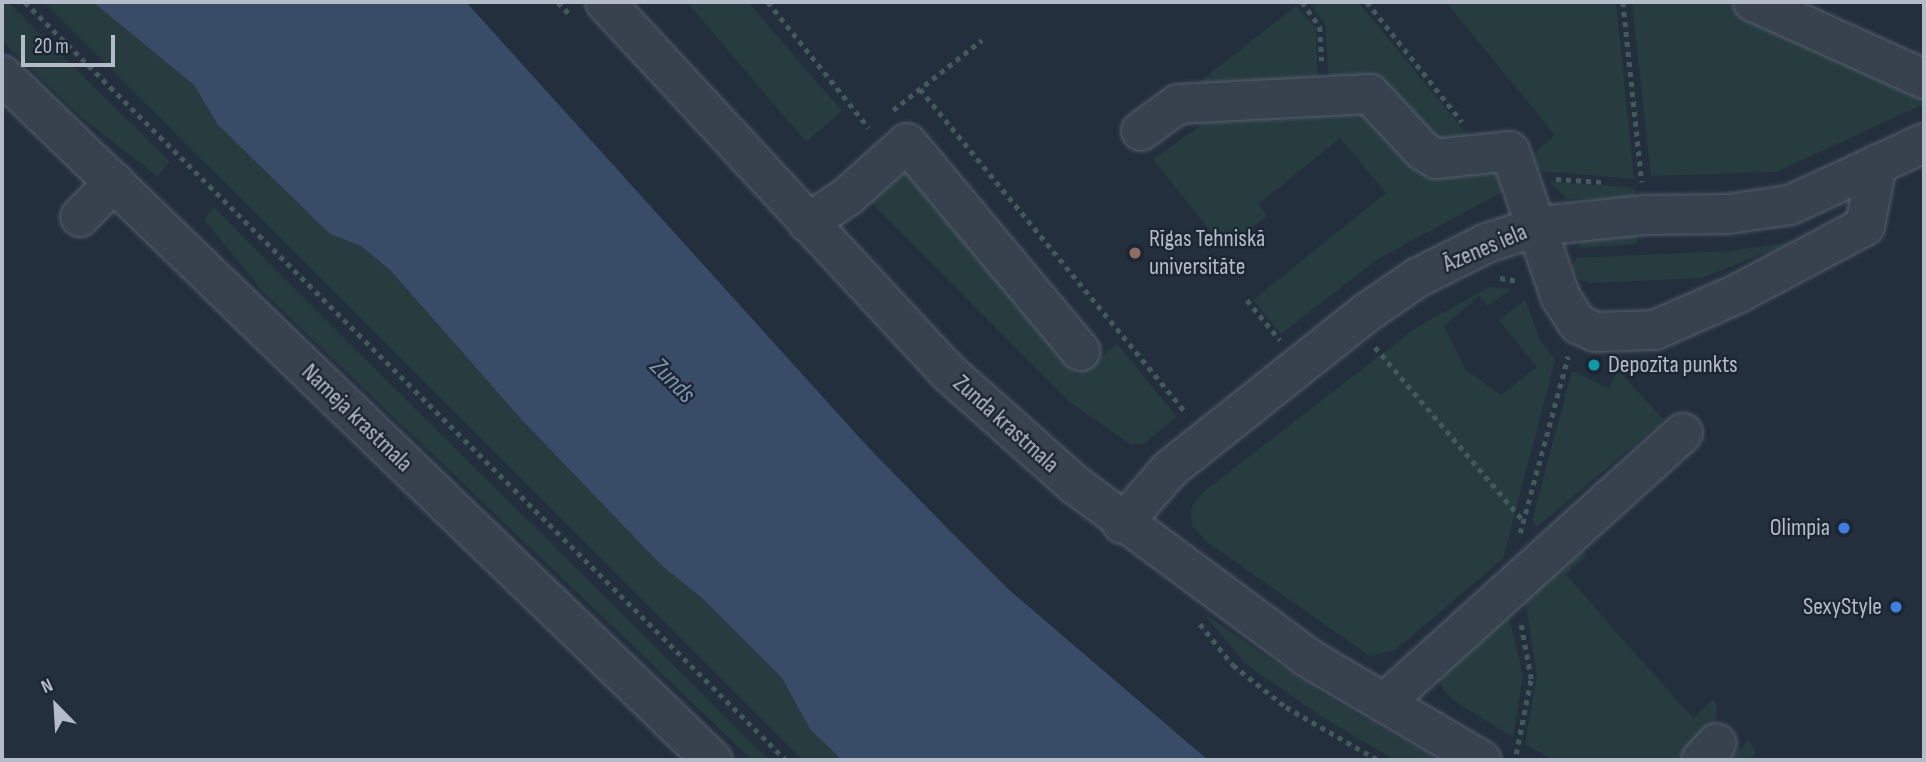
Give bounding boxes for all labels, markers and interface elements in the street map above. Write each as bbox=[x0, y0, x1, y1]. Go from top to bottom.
scale bar bbox=[24, 21, 119, 65]
text: 20 m bbox=[34, 34, 69, 59]
street label: Āzenes iela bbox=[1439, 217, 1531, 279]
place label: Rīgas Tehniskā universitāte bbox=[1149, 225, 1265, 281]
marker: Rīgas Tehniskā universitāte bbox=[1127, 245, 1143, 261]
place label: Depozīta punkts bbox=[1608, 351, 1738, 379]
water label: Zunds bbox=[643, 352, 701, 410]
marker: Depozīta punkts bbox=[1586, 357, 1602, 373]
street label: Nameja krastmala bbox=[296, 358, 418, 478]
street label: Zunda krastmala bbox=[947, 369, 1065, 479]
place label: Olimpia bbox=[1770, 514, 1830, 542]
marker: Olimpia bbox=[1836, 520, 1852, 536]
place label: SexyStyle bbox=[1803, 593, 1882, 621]
marker: SexyStyle bbox=[1888, 599, 1904, 615]
north arrow bbox=[21, 671, 91, 741]
text: N bbox=[38, 674, 57, 699]

